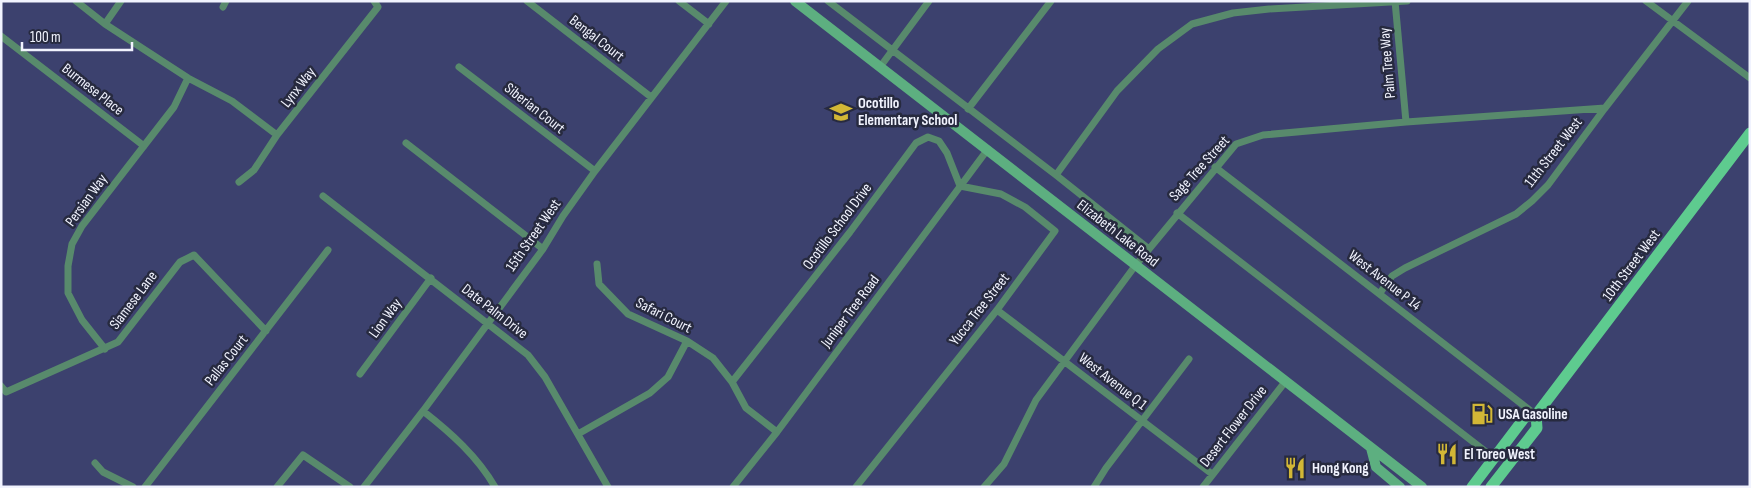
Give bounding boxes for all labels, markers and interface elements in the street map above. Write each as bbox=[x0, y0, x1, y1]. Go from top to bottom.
street label: Bengal Court bbox=[565, 11, 628, 66]
scale bar bbox=[22, 20, 132, 52]
street label: Palm Tree Way bbox=[1375, 27, 1400, 99]
text: 100 m bbox=[30, 28, 61, 47]
street label: Burmese Place bbox=[58, 59, 128, 120]
street label: Lynx Way bbox=[277, 63, 320, 111]
street label: Siberian Court bbox=[501, 79, 569, 138]
place label: Ocotillo Elementary School bbox=[858, 94, 957, 130]
school or university icon: Ocotillo Elementary School bbox=[828, 99, 854, 125]
street label: 11th Street West bbox=[1520, 113, 1587, 191]
street label: Sage Tree Street bbox=[1165, 131, 1234, 205]
street label: Persian Way bbox=[61, 170, 112, 230]
street label: Ocotillo School Drive bbox=[799, 179, 876, 273]
street label: 15th Street West bbox=[501, 195, 566, 275]
street label: Elizabeth Lake Road bbox=[1073, 195, 1163, 271]
street label: 10th Street West bbox=[1598, 225, 1665, 305]
street label: West Avenue P 14 bbox=[1344, 246, 1425, 315]
street label: Siamese Lane bbox=[105, 267, 162, 333]
street label: Yucca Tree Street bbox=[945, 269, 1014, 349]
street label: Juniper Tree Road bbox=[816, 271, 884, 352]
street label: Date Palm Drive bbox=[458, 280, 532, 343]
street label: Safari Court bbox=[633, 293, 695, 338]
street label: Lion Way bbox=[365, 295, 406, 342]
street label: Pallas Court bbox=[201, 331, 253, 390]
street label: West Avenue Q 1 bbox=[1075, 349, 1151, 415]
street label: Desert Flower Drive bbox=[1196, 382, 1271, 471]
fuel station icon: USA Gasoline bbox=[1469, 401, 1495, 427]
place label: USA Gasoline bbox=[1498, 405, 1568, 424]
restaurant icon: El Toreo West bbox=[1434, 441, 1460, 467]
place label: El Toreo West bbox=[1464, 445, 1535, 464]
restaurant icon: Hong Kong bbox=[1282, 455, 1308, 481]
place label: Hong Kong bbox=[1312, 459, 1369, 478]

